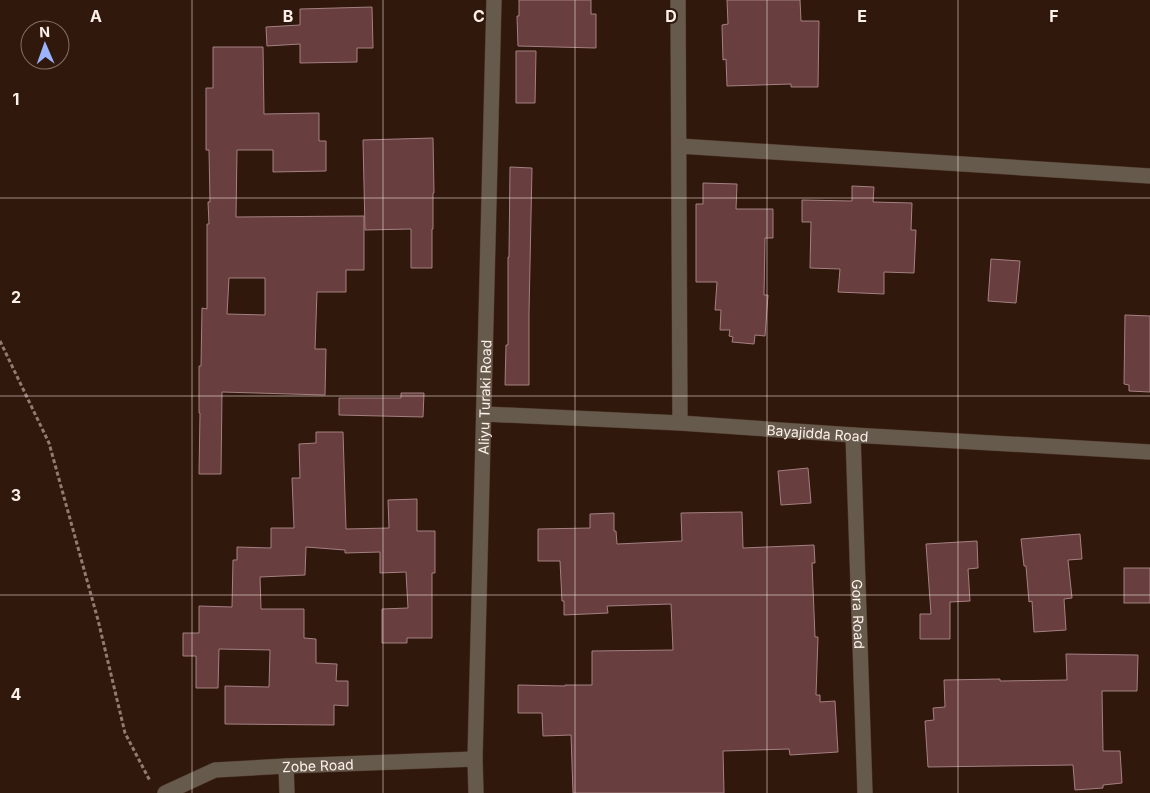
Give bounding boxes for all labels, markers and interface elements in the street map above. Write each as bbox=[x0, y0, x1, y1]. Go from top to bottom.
text: A bbox=[90, 6, 102, 26]
text: B bbox=[283, 6, 293, 26]
text: C bbox=[473, 6, 485, 26]
text: D bbox=[665, 6, 677, 26]
text: E bbox=[857, 6, 867, 26]
text: F bbox=[1049, 6, 1059, 26]
north arrow bbox=[20, 20, 70, 70]
text: N bbox=[39, 23, 50, 40]
text: 1 bbox=[13, 89, 19, 109]
text: 2 bbox=[11, 287, 21, 307]
street label: Aliyu Turaki Road bbox=[474, 340, 494, 455]
street label: Bayajidda Road bbox=[766, 421, 869, 444]
text: 3 bbox=[11, 485, 21, 505]
street label: Gora Road bbox=[849, 579, 869, 649]
text: 4 bbox=[11, 684, 22, 704]
street label: Zobe Road bbox=[282, 755, 354, 775]

